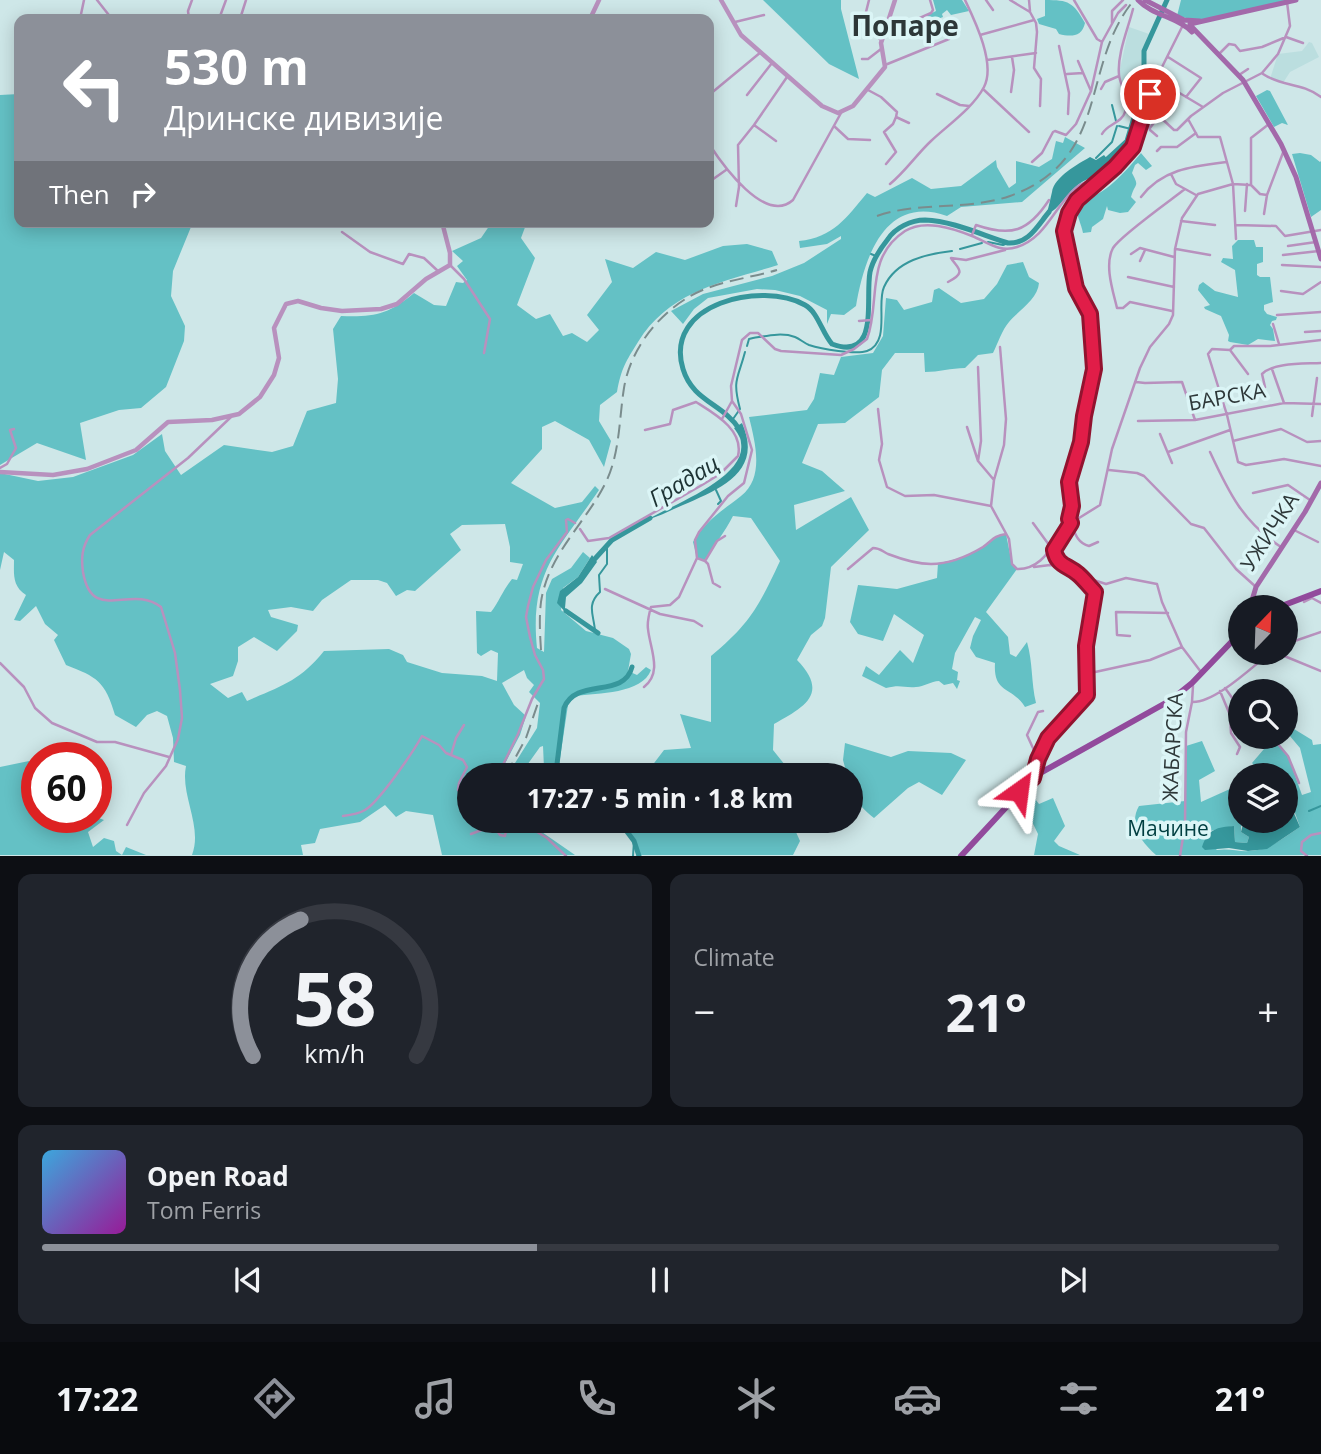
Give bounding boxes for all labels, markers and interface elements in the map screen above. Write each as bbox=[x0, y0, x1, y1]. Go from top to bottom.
district label: Попаре bbox=[851, 6, 959, 44]
text: 530 m bbox=[164, 33, 309, 99]
icon: left bbox=[49, 42, 140, 133]
pin bbox=[1120, 64, 1180, 124]
icon: arrive bbox=[1131, 75, 1169, 113]
text: Дринске дивизије bbox=[164, 96, 444, 139]
icon: right bbox=[124, 175, 162, 213]
text: Then bbox=[49, 176, 110, 212]
street label: БАРСКА bbox=[1186, 375, 1268, 417]
water label: Градац bbox=[642, 447, 725, 514]
street label: УЖИЧКА bbox=[1234, 487, 1305, 576]
north arrow bbox=[1228, 595, 1298, 665]
map controls bbox=[1228, 595, 1298, 833]
button: search bbox=[1228, 679, 1298, 749]
street label: ЖАБАРСКА bbox=[1155, 691, 1189, 802]
speed limit sign: 60 bbox=[21, 742, 112, 833]
position arrow bbox=[982, 754, 1056, 828]
button: layers bbox=[1228, 763, 1298, 833]
text: 17:27 · 5 min · 1.8 km bbox=[527, 780, 793, 816]
park label: Мачине bbox=[1127, 814, 1209, 842]
text: Climate bbox=[694, 941, 775, 973]
text: 58 bbox=[293, 949, 376, 1048]
text: 21° bbox=[945, 976, 1027, 1047]
text: − bbox=[694, 985, 715, 1037]
text: + bbox=[1257, 985, 1279, 1037]
text: km/h bbox=[304, 1036, 365, 1070]
text: Open Road bbox=[147, 1158, 289, 1194]
text: Tom Ferris bbox=[147, 1194, 261, 1226]
icon: previous bbox=[229, 1261, 267, 1299]
icon: pause bbox=[641, 1261, 679, 1299]
icon: next bbox=[1054, 1261, 1092, 1299]
icon: directions bbox=[250, 1374, 299, 1423]
icon: music bbox=[411, 1374, 460, 1423]
icon: phone bbox=[572, 1374, 621, 1423]
icon: climate bbox=[732, 1374, 781, 1423]
icon: car bbox=[893, 1374, 942, 1423]
icon: filters bbox=[1054, 1374, 1103, 1423]
text: 17:22 bbox=[56, 1377, 138, 1420]
text: 21° bbox=[1215, 1377, 1265, 1420]

